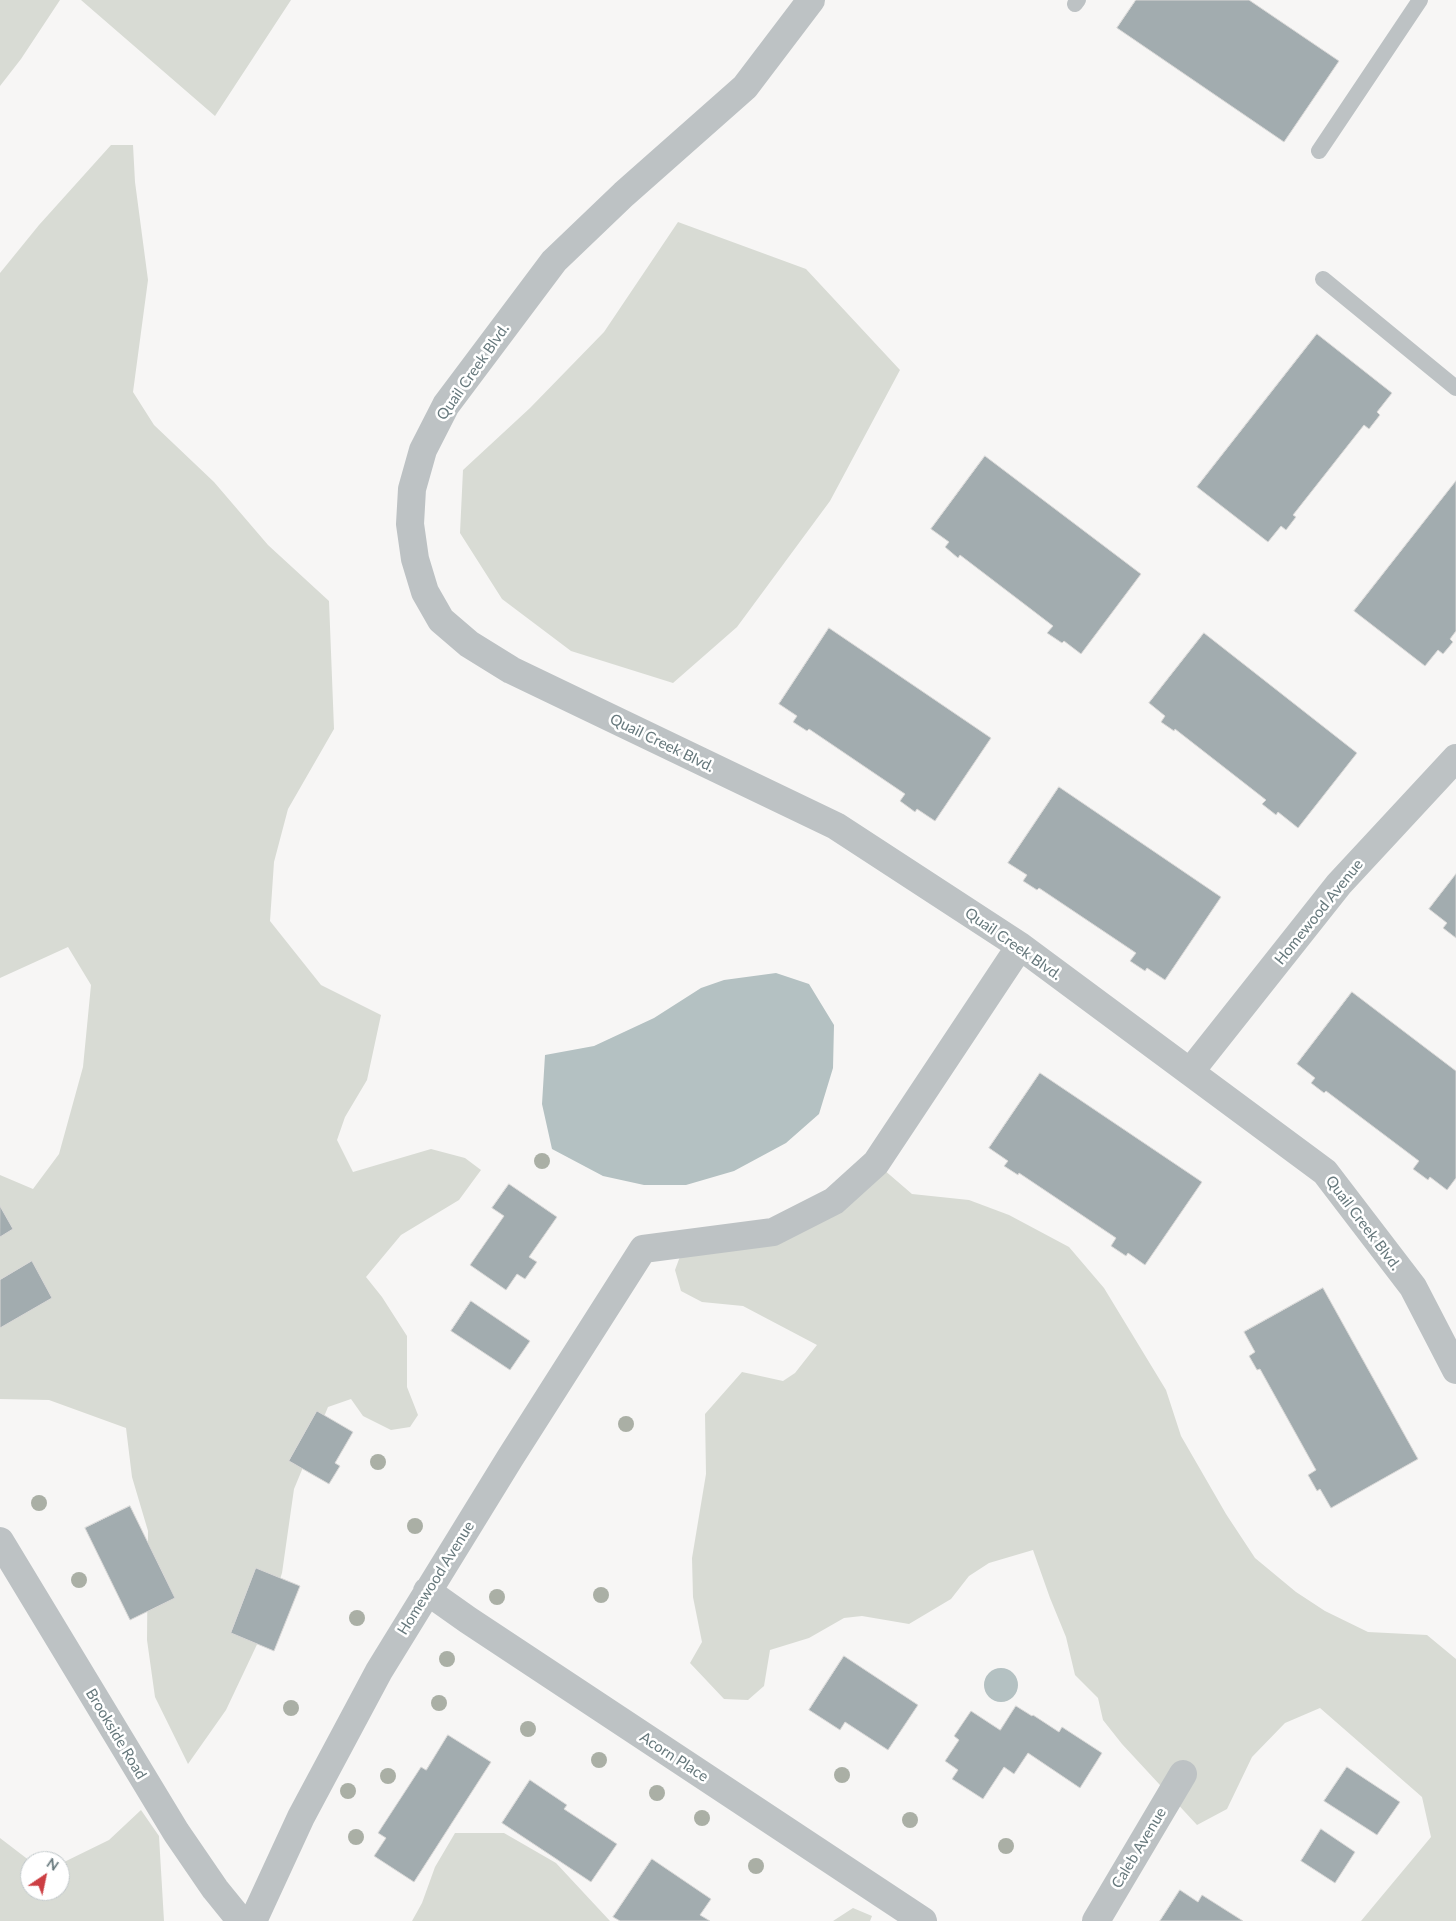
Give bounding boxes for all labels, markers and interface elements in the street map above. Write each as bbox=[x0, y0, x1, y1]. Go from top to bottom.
street label: Quail Creek Blvd. bbox=[433, 320, 513, 424]
street label: Quail Creek Blvd. bbox=[607, 710, 717, 776]
street label: Homewood Avenue bbox=[1271, 856, 1367, 968]
street label: Quail Creek Blvd. bbox=[961, 904, 1065, 984]
street label: Quail Creek Blvd. bbox=[1322, 1172, 1404, 1274]
street label: Homewood Avenue bbox=[394, 1518, 478, 1638]
street label: Brookside Road bbox=[82, 1685, 150, 1783]
street label: Acorn Place bbox=[636, 1728, 712, 1786]
street label: Caleb Avenue bbox=[1108, 1804, 1170, 1892]
north arrow bbox=[20, 1851, 70, 1901]
text: N bbox=[44, 1854, 62, 1874]

